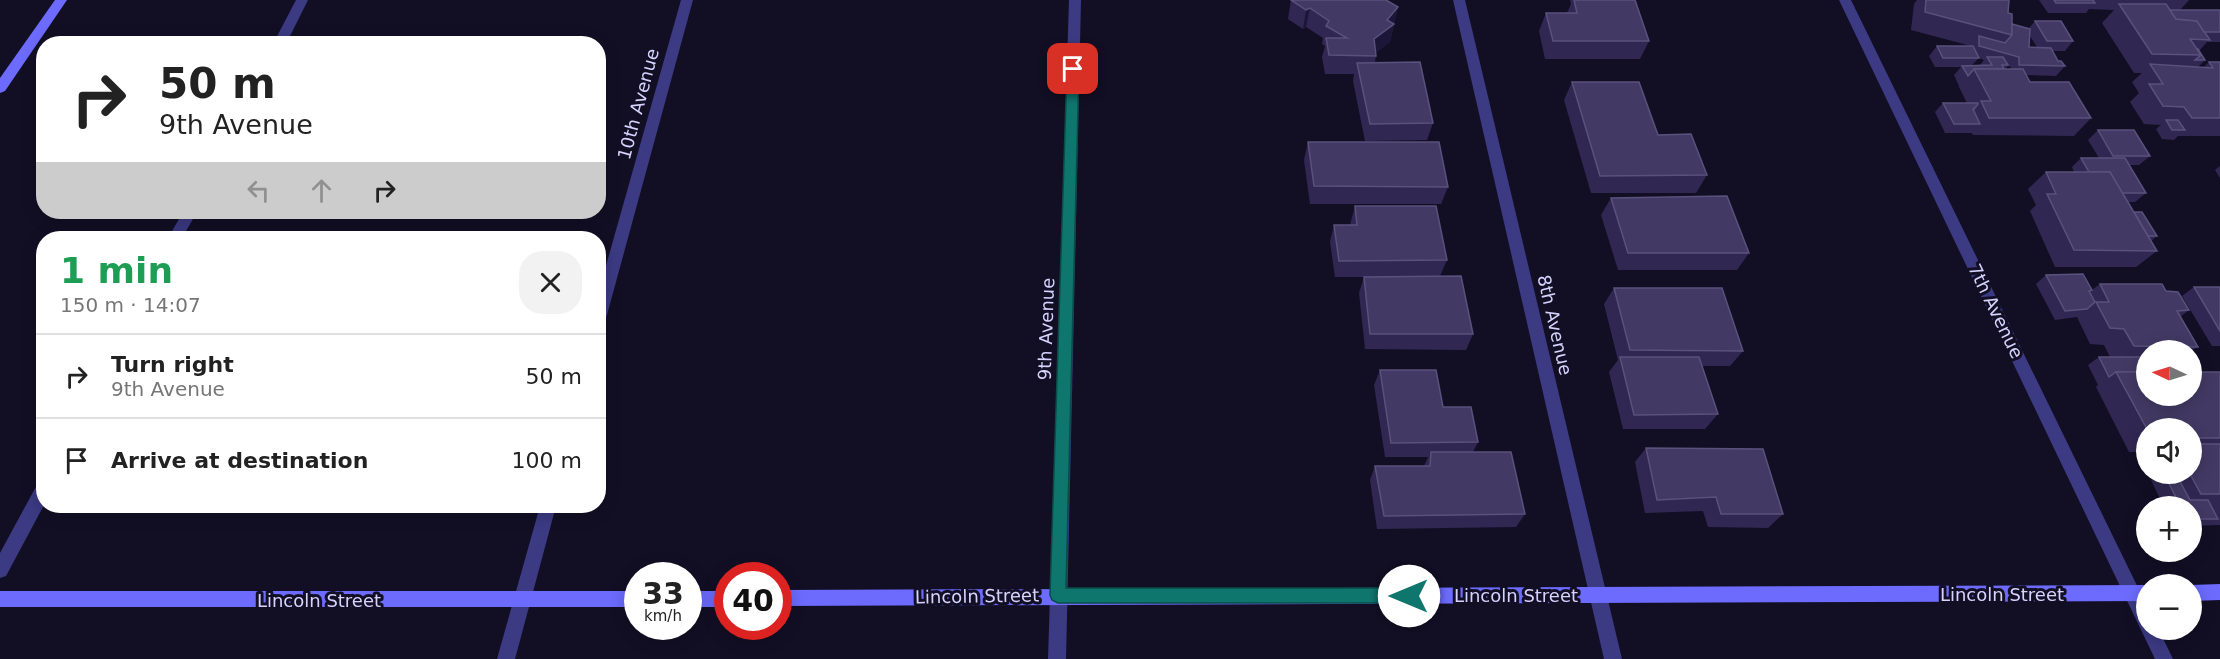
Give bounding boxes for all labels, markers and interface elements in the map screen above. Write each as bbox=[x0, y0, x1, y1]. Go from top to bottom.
pin bbox=[1047, 43, 1098, 94]
street label: 10th Avenue bbox=[613, 46, 663, 162]
icon: arrive bbox=[1056, 52, 1089, 85]
text: 50 m bbox=[159, 59, 276, 108]
icon: right bbox=[60, 60, 138, 138]
text: 9th Avenue bbox=[159, 109, 313, 140]
icon: left bbox=[242, 174, 275, 207]
icon: ahead bbox=[305, 174, 338, 207]
icon: right bbox=[368, 174, 401, 207]
text: 1 min bbox=[60, 250, 173, 291]
button: close bbox=[519, 251, 582, 314]
street label: 7th Avenue bbox=[1964, 260, 2028, 362]
street label: 8th Avenue bbox=[1533, 273, 1577, 377]
street label: 9th Avenue bbox=[1034, 277, 1058, 381]
text: 150 m · 14:07 bbox=[60, 293, 201, 317]
north arrow bbox=[2136, 340, 2202, 406]
map controls bbox=[2136, 340, 2202, 640]
text: Turn right bbox=[111, 352, 234, 377]
icon: right bbox=[60, 360, 93, 393]
text: 50 m bbox=[526, 364, 582, 389]
text: 9th Avenue bbox=[111, 377, 225, 401]
button: sound bbox=[2136, 418, 2202, 484]
icon: arrive bbox=[60, 444, 93, 477]
text: Arrive at destination bbox=[111, 448, 368, 473]
text: 100 m bbox=[512, 448, 582, 473]
button: + bbox=[2136, 496, 2202, 562]
speed limit sign: 40 bbox=[714, 562, 792, 640]
position arrow bbox=[1377, 564, 1441, 628]
button: − bbox=[2136, 574, 2202, 640]
text: 33 bbox=[642, 576, 684, 611]
street label: Lincoln Street bbox=[915, 584, 1039, 608]
street label: Lincoln Street bbox=[1940, 584, 2064, 605]
street label: Lincoln Street bbox=[1454, 585, 1578, 606]
street label: Lincoln Street bbox=[257, 590, 381, 611]
text: km/h bbox=[644, 607, 682, 625]

